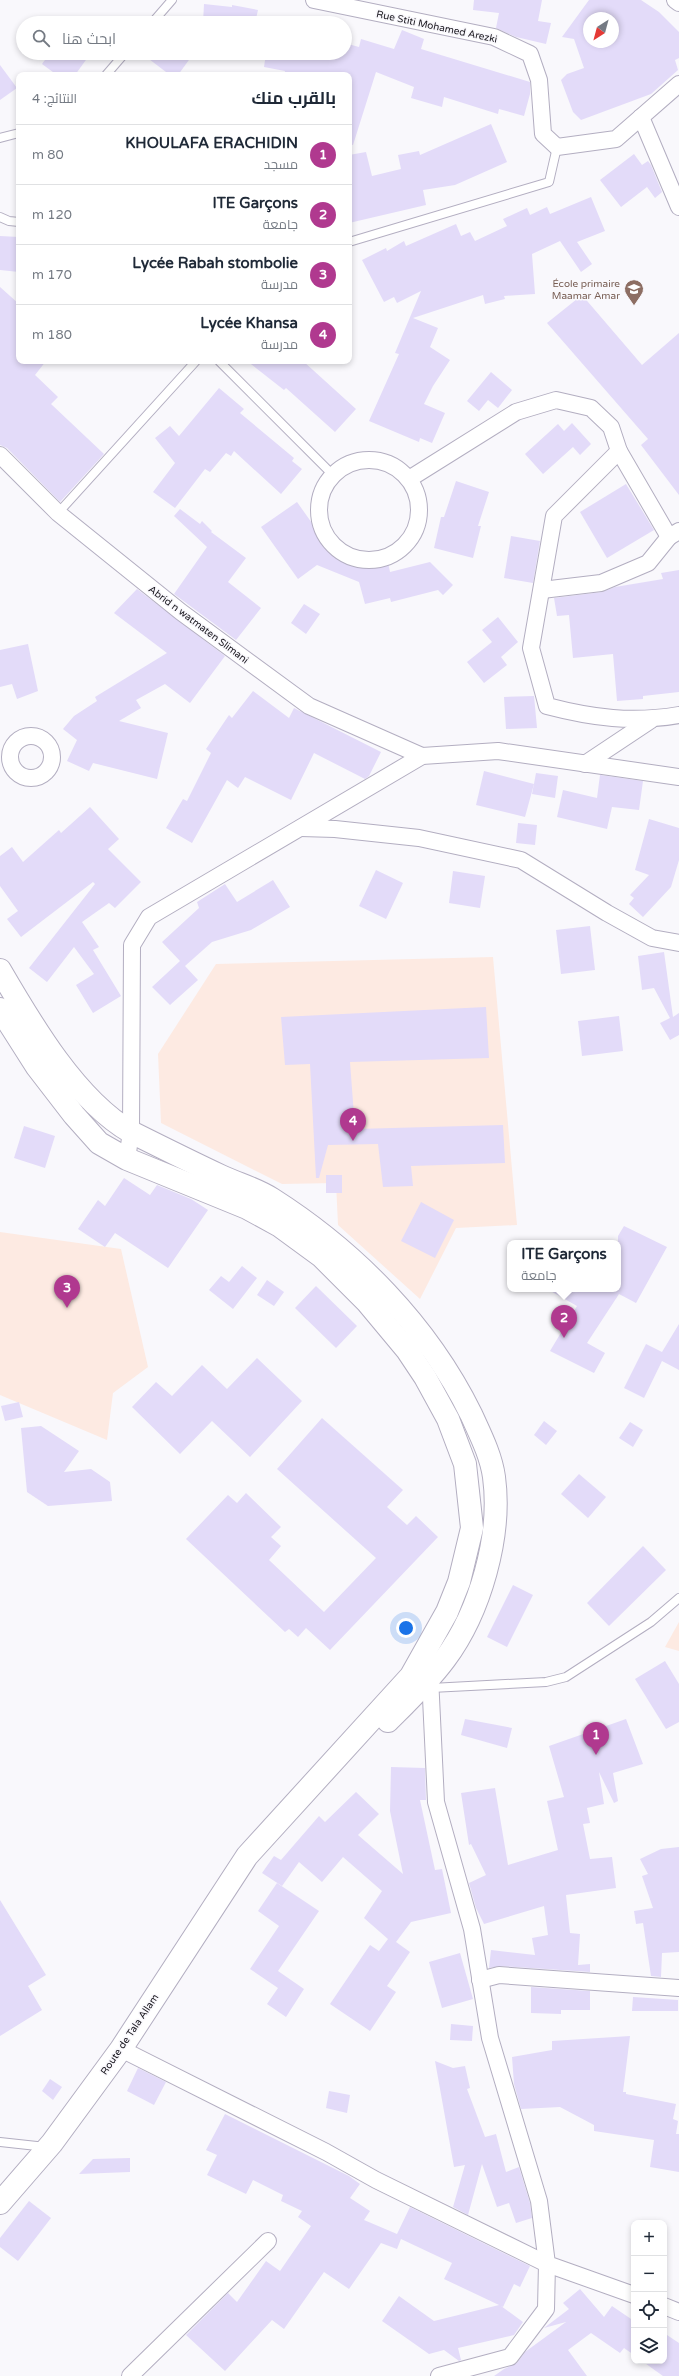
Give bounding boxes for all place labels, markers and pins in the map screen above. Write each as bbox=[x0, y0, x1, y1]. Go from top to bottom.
place label: École primaire Maamar Amar bbox=[552, 278, 620, 302]
school or university icon: École primaire Maamar Amar bbox=[623, 278, 645, 306]
pin: 4 bbox=[340, 1108, 366, 1141]
pin: 3 bbox=[54, 1275, 80, 1308]
pin: 2 bbox=[551, 1305, 577, 1338]
pin: 1 bbox=[583, 1722, 609, 1755]

